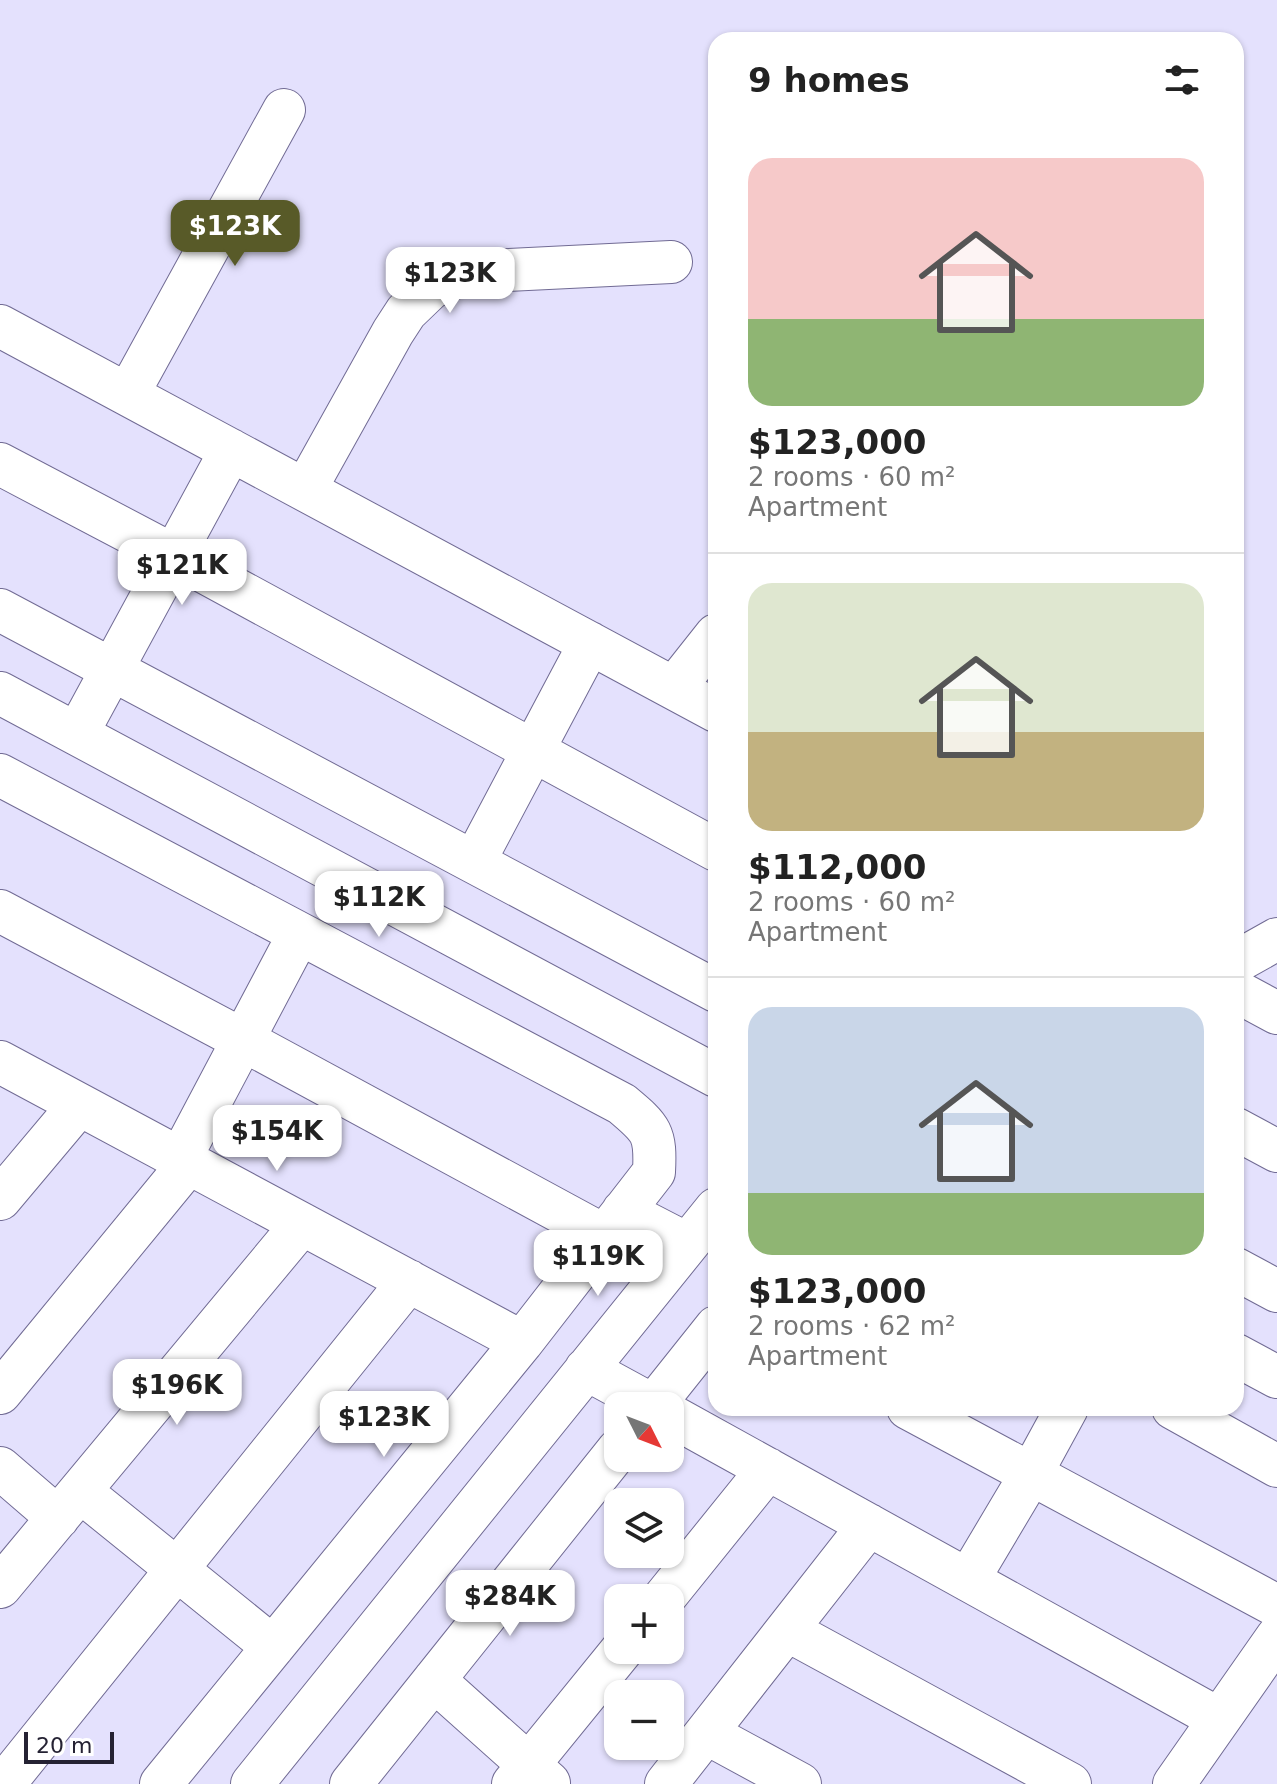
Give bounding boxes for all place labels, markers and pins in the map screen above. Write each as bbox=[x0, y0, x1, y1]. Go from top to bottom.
pin: $123K bbox=[179, 200, 291, 268]
pin: $123K bbox=[394, 247, 506, 315]
pin: $121K bbox=[126, 539, 238, 607]
pin: $112K bbox=[323, 871, 435, 939]
pin: $154K bbox=[221, 1105, 333, 1173]
pin: $119K bbox=[542, 1230, 654, 1298]
pin: $196K bbox=[121, 1359, 233, 1427]
pin: $123K bbox=[328, 1391, 440, 1459]
pin: $284K bbox=[454, 1570, 566, 1638]

